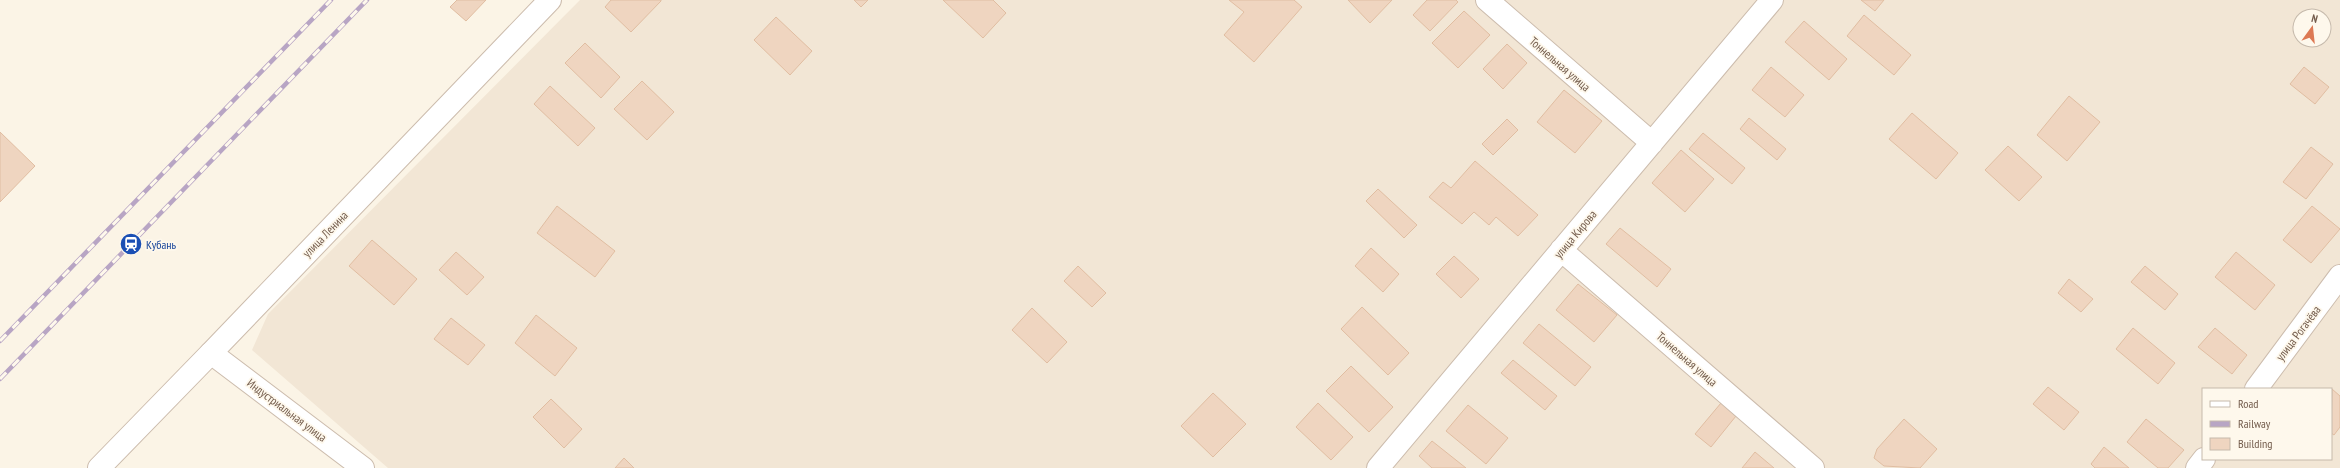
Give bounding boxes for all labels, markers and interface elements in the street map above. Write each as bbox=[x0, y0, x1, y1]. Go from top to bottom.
north arrow bbox=[2292, 8, 2332, 48]
text: N bbox=[2310, 11, 2319, 26]
street label: Тоннельная улица bbox=[1527, 34, 1594, 95]
street label: улица Кирова bbox=[1550, 207, 1600, 261]
street label: улица Ленина bbox=[299, 208, 351, 260]
station icon: Кубань bbox=[118, 231, 144, 257]
place label: Кубань bbox=[146, 237, 177, 252]
street label: улица Рогачёва bbox=[2272, 302, 2324, 364]
street label: Тоннельная улица bbox=[1654, 329, 1721, 390]
street label: Индустриальная улица bbox=[244, 375, 330, 445]
legend bbox=[2202, 388, 2332, 460]
text: Road bbox=[2238, 396, 2258, 411]
text: Railway bbox=[2238, 416, 2271, 431]
text: Building bbox=[2238, 436, 2273, 451]

